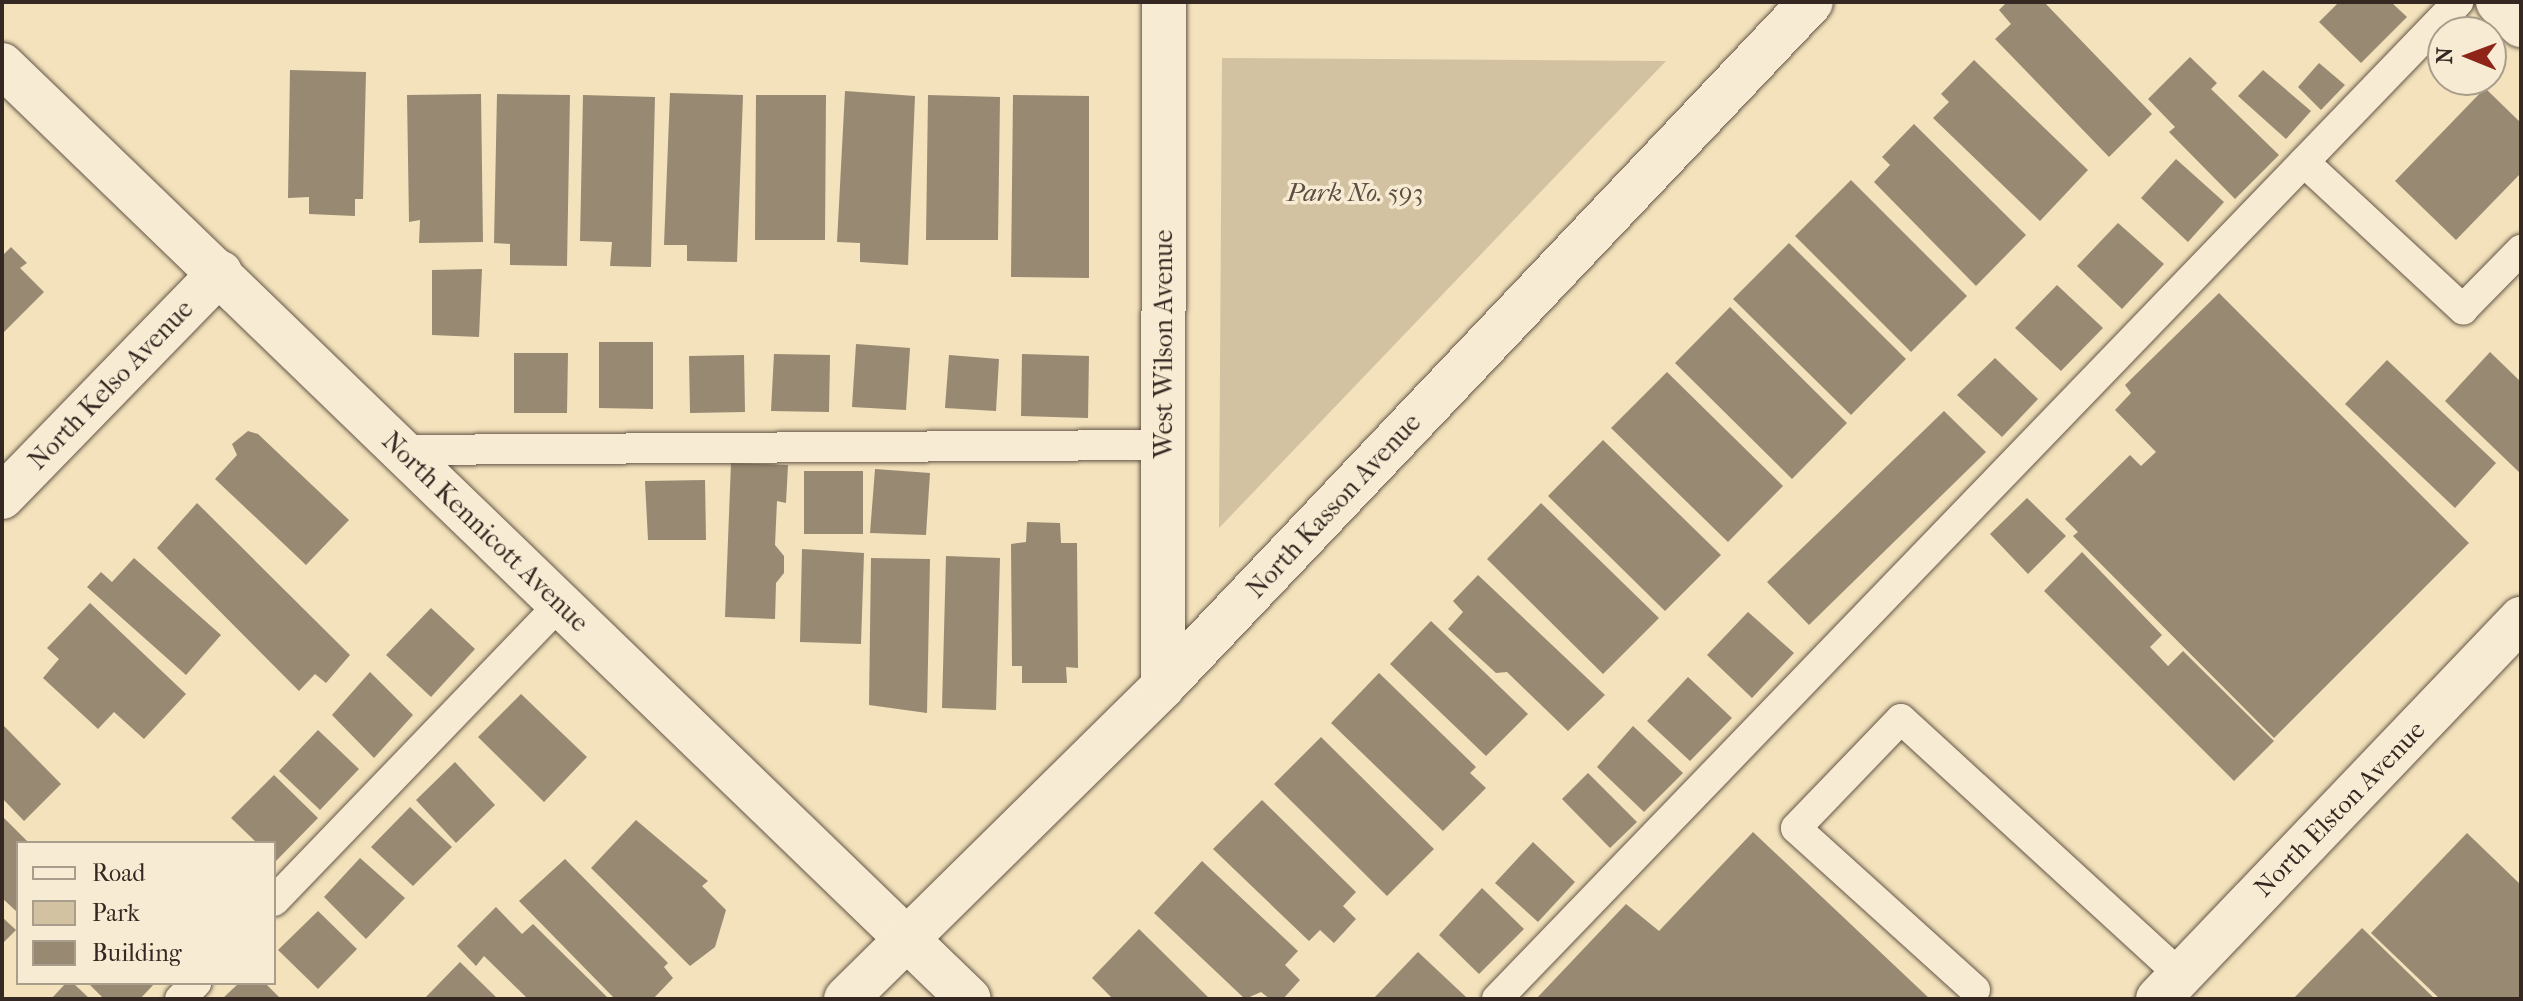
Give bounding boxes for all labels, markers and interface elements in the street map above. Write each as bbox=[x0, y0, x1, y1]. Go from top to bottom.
north arrow bbox=[2427, 16, 2507, 96]
text: N bbox=[2432, 47, 2458, 64]
park label: Park No. 593 bbox=[1287, 177, 1423, 209]
street label: West Wilson Avenue bbox=[1148, 230, 1180, 458]
street label: North Kelso Avenue bbox=[22, 294, 200, 476]
street label: North Kasson Avenue bbox=[1240, 407, 1428, 605]
street label: North Kennicott Avenue bbox=[375, 425, 595, 639]
street label: North Elston Avenue bbox=[2248, 715, 2432, 903]
legend bbox=[16, 841, 276, 985]
text: Road bbox=[92, 859, 145, 887]
text: Park bbox=[92, 899, 140, 927]
text: Building bbox=[92, 939, 182, 967]

